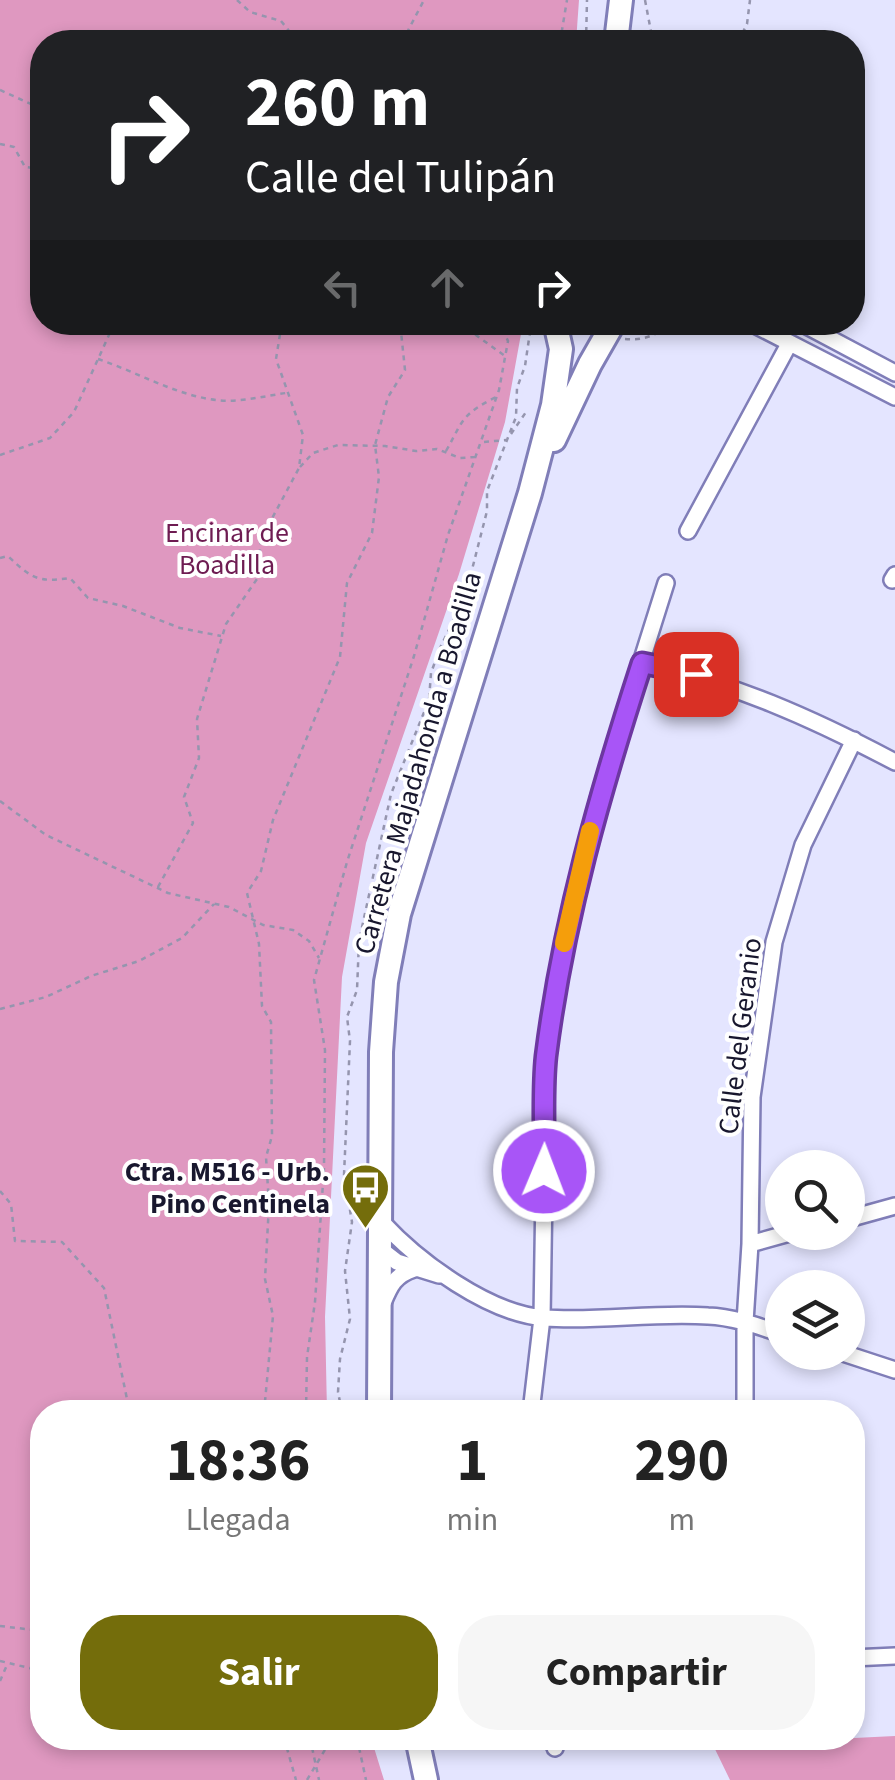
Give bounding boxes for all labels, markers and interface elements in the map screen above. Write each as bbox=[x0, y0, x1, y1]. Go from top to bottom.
text: 260 m bbox=[245, 53, 430, 153]
icon: right bbox=[80, 70, 210, 200]
text: Calle del Tulipán bbox=[245, 146, 556, 210]
icon: left bbox=[315, 260, 370, 315]
icon: ahead bbox=[420, 260, 475, 315]
icon: right bbox=[525, 260, 580, 315]
park label: Encinar de Boadilla bbox=[165, 513, 289, 585]
street label: Carretera Majadahonda a Boadilla bbox=[344, 567, 492, 959]
pin bbox=[654, 632, 739, 717]
icon: arrive bbox=[669, 647, 724, 702]
street label: Calle del Geranio bbox=[708, 935, 772, 1137]
position arrow bbox=[492, 1119, 596, 1223]
map controls bbox=[765, 1150, 865, 1370]
button: search bbox=[765, 1150, 865, 1250]
place label: Ctra. M516 - Urb. Pino Centinela bbox=[125, 1152, 330, 1224]
bus stop icon: Ctra. M516 - Urb. Pino Centinela bbox=[339, 1162, 391, 1230]
button: layers bbox=[765, 1270, 865, 1370]
text: 18:36 bbox=[166, 1419, 311, 1504]
text: 1 bbox=[457, 1419, 488, 1504]
text: 290 bbox=[634, 1419, 729, 1504]
text: Llegada bbox=[186, 1497, 291, 1543]
text: min bbox=[446, 1497, 498, 1543]
text: m bbox=[668, 1497, 695, 1543]
button: Salir bbox=[80, 1615, 438, 1730]
button: Compartir bbox=[458, 1615, 815, 1730]

